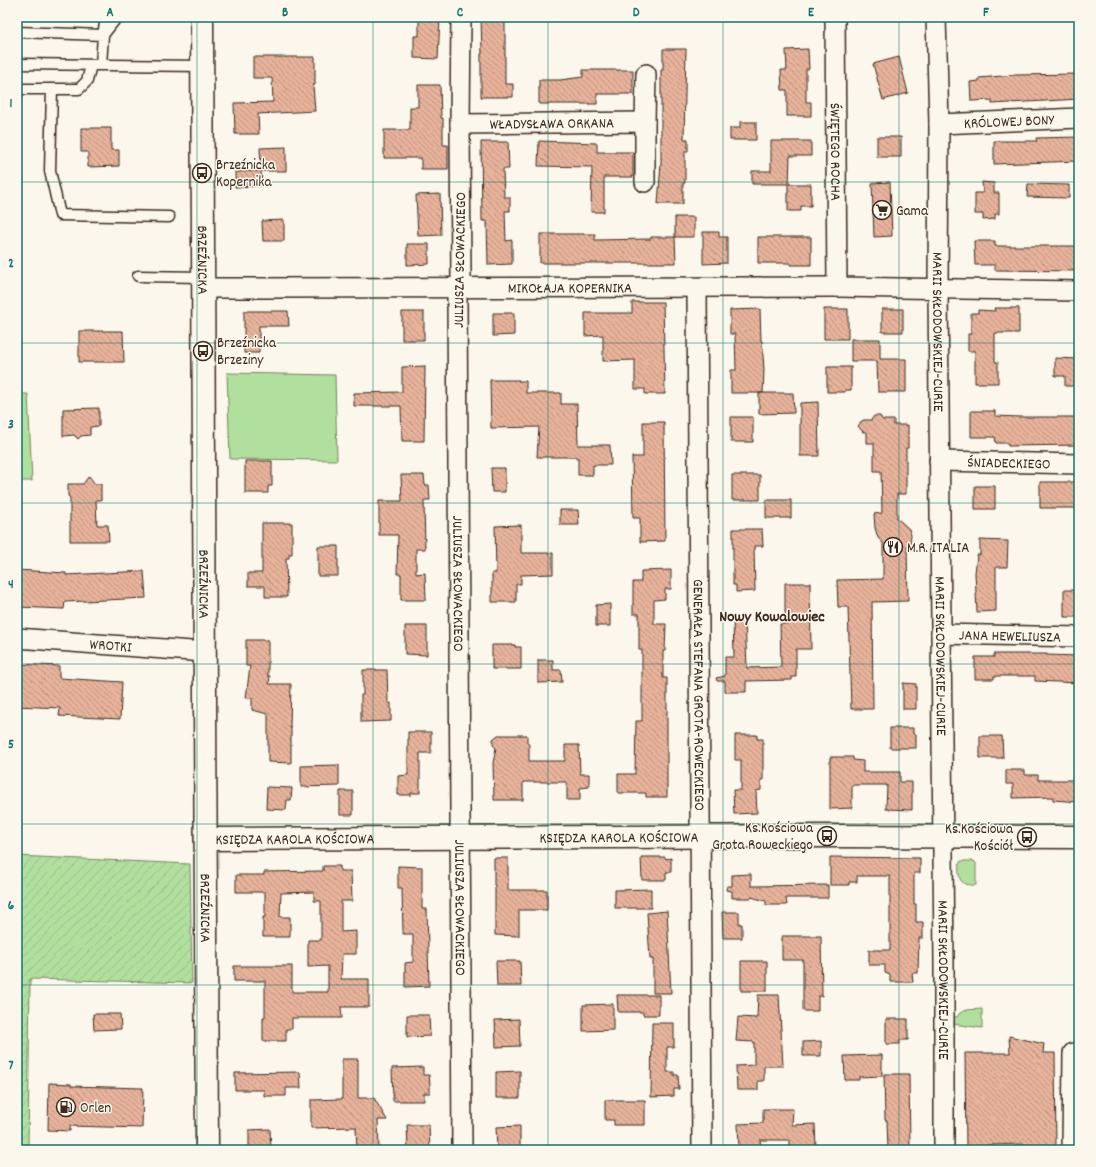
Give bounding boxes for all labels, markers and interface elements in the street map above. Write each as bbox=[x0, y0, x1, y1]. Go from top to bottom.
text: A bbox=[106, 4, 114, 23]
text: B bbox=[282, 4, 288, 23]
text: C bbox=[457, 4, 464, 23]
text: D bbox=[633, 4, 640, 23]
text: E bbox=[808, 4, 815, 23]
text: F bbox=[983, 4, 989, 23]
text: 1 bbox=[10, 95, 13, 114]
street label: ŚWIĘTEGO ROCHA bbox=[823, 103, 845, 201]
street label: KRÓLOWEJ BONY bbox=[963, 110, 1055, 136]
street label: WŁADYSŁAWA ORKANA bbox=[490, 113, 614, 137]
place label: Brzeźnicka Kopernika bbox=[216, 155, 276, 194]
bus stop icon: Brzeźnicka Kopernika bbox=[191, 162, 213, 184]
street label: JULIUSZA SŁOWACKIEGO bbox=[449, 192, 473, 328]
supermarket icon: Gama bbox=[871, 199, 893, 221]
place label: Gama bbox=[896, 201, 929, 223]
street label: BRZEŹNICKA bbox=[190, 225, 212, 295]
street label: MARII SKŁODOWSKIEJ-CURIE bbox=[925, 252, 948, 412]
text: 2 bbox=[8, 255, 14, 274]
street label: MIKOŁAJA KOPERNIKA bbox=[508, 278, 632, 301]
place label: Brzeźnicka Brzeziny bbox=[217, 333, 277, 372]
bus stop icon: Brzeźnicka Brzeziny bbox=[192, 340, 214, 362]
text: 3 bbox=[8, 416, 14, 435]
street label: ŚNIADECKIEGO bbox=[967, 453, 1051, 476]
street label: JULIUSZA SŁOWACKIEGO bbox=[445, 515, 468, 652]
restaurant icon: M.R. ITALIA bbox=[882, 536, 904, 558]
place label: M.R. ITALIA bbox=[907, 538, 969, 560]
street label: BRZEŹNICKA bbox=[191, 549, 214, 619]
text: 4 bbox=[8, 576, 14, 595]
street label: MARII SKŁODOWSKIEJ-CURIE bbox=[928, 576, 951, 736]
street label: GENERAŁA STEFANA GROTA-ROWECKIEGO bbox=[686, 579, 709, 811]
district label: Nowy Kowalowiec bbox=[719, 606, 825, 629]
street label: JANA HEWELIUSZA bbox=[959, 625, 1061, 650]
street label: WROTKI bbox=[89, 634, 133, 660]
text: 5 bbox=[8, 736, 14, 755]
place label: Ks.Kościowa Grota Roweckiego bbox=[712, 818, 814, 857]
place label: Ks.Kościowa Kościół bbox=[945, 819, 1014, 858]
bus stop icon: Ks.Kościowa Grota Roweckiego bbox=[816, 825, 838, 847]
bus stop icon: Ks.Kościowa Kościół bbox=[1016, 826, 1038, 848]
street label: KSIĘDZA KAROLA KOŚCIOWA bbox=[539, 828, 699, 850]
street label: KSIĘDZA KAROLA KOŚCIOWA bbox=[215, 829, 375, 852]
street label: JULIUSZA SŁOWACKIEGO bbox=[447, 839, 470, 976]
street label: BRZEŹNICKA bbox=[193, 873, 215, 943]
text: 6 bbox=[8, 897, 15, 916]
street label: MARII SKŁODOWSKIEJ-CURIE bbox=[930, 900, 953, 1060]
text: 7 bbox=[9, 1057, 14, 1076]
fuel station icon: Orlen bbox=[55, 1096, 77, 1118]
place label: Orlen bbox=[80, 1098, 111, 1120]

